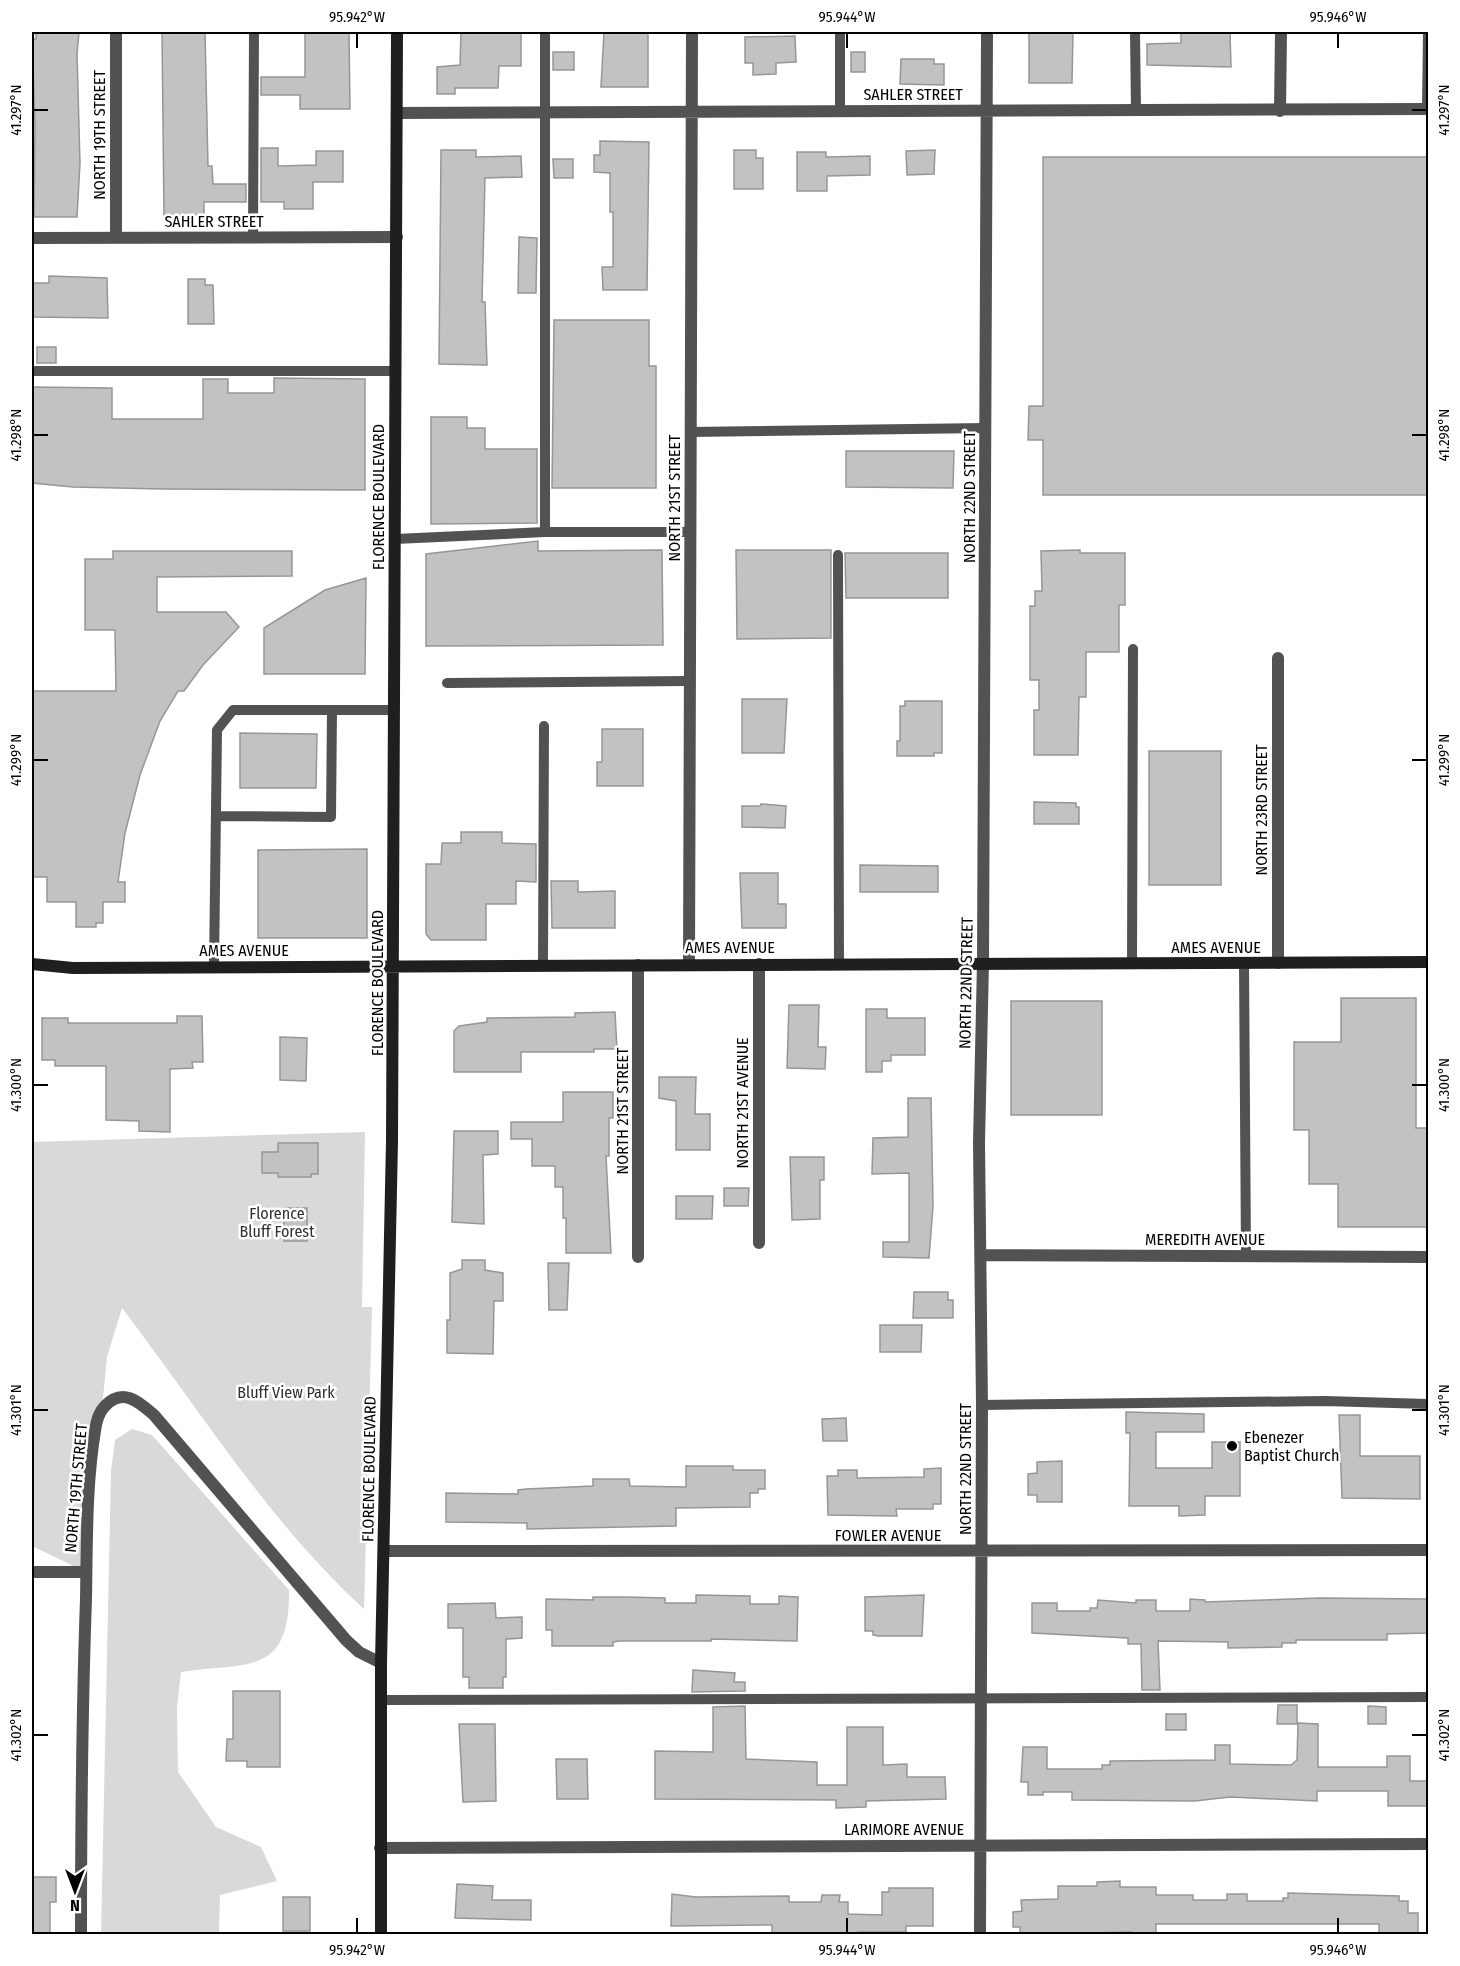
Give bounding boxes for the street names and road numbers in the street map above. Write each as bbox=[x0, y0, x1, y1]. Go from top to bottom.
street label: NORTH 19TH STREET bbox=[90, 70, 109, 200]
street label: SAHLER STREET bbox=[863, 85, 963, 104]
street label: SAHLER STREET bbox=[164, 212, 264, 231]
street label: FLORENCE BOULEVARD bbox=[369, 424, 388, 570]
street label: NORTH 22ND STREET bbox=[960, 430, 979, 563]
street label: NORTH 21ST STREET bbox=[665, 434, 684, 561]
street label: NORTH 23RD STREET bbox=[1252, 744, 1271, 876]
street label: FLORENCE BOULEVARD bbox=[368, 910, 387, 1056]
street label: NORTH 22ND STREET bbox=[955, 916, 977, 1049]
street label: AMES AVENUE bbox=[685, 938, 775, 957]
street label: AMES AVENUE bbox=[1171, 938, 1261, 957]
street label: AMES AVENUE bbox=[199, 941, 289, 960]
street label: NORTH 21ST AVENUE bbox=[733, 1037, 752, 1169]
street label: NORTH 21ST STREET bbox=[613, 1047, 632, 1174]
street label: MEREDITH AVENUE bbox=[1145, 1230, 1265, 1249]
street label: FLORENCE BOULEVARD bbox=[358, 1396, 380, 1542]
street label: NORTH 22ND STREET bbox=[956, 1402, 975, 1535]
street label: NORTH 19TH STREET bbox=[61, 1422, 91, 1553]
street label: FOWLER AVENUE bbox=[835, 1526, 941, 1545]
street label: LARIMORE AVENUE bbox=[844, 1820, 964, 1839]

